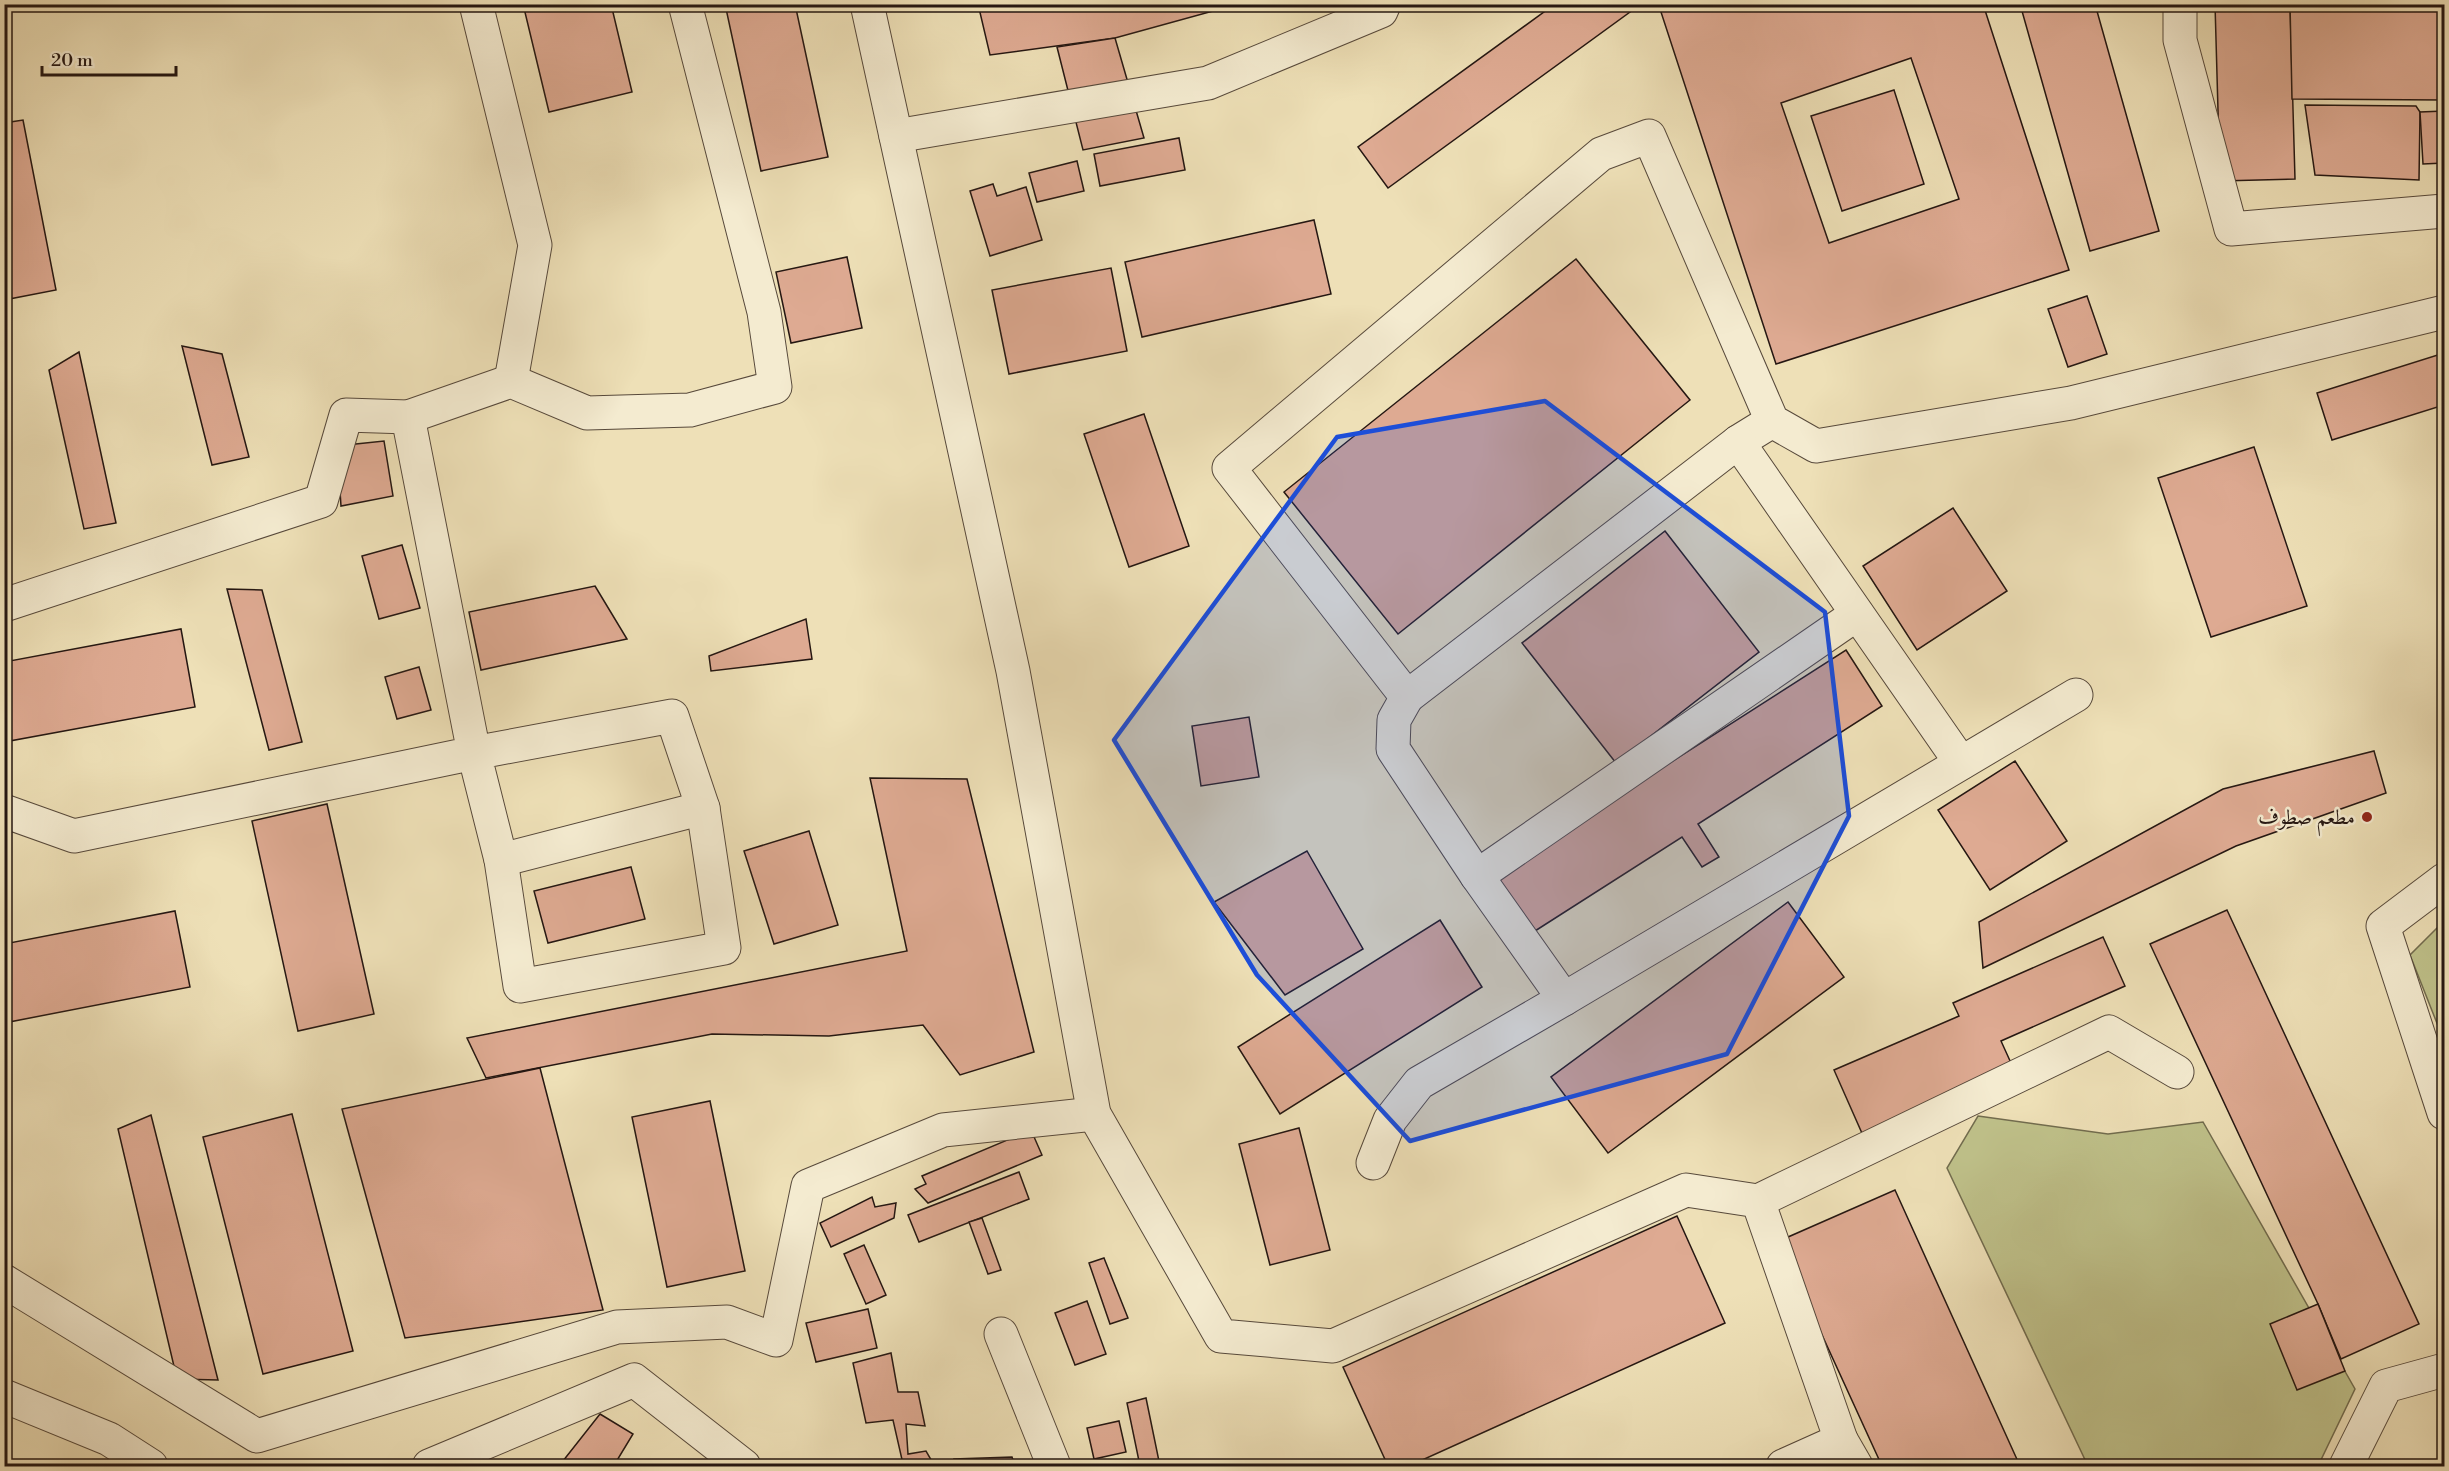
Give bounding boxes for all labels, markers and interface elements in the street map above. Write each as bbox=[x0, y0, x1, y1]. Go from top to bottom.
scale bar bbox=[42, 39, 176, 77]
text: 20 m bbox=[51, 49, 93, 72]
place label: مطعم صطوف bbox=[2258, 805, 2355, 837]
marker: مطعم صطوف bbox=[2360, 810, 2374, 824]

